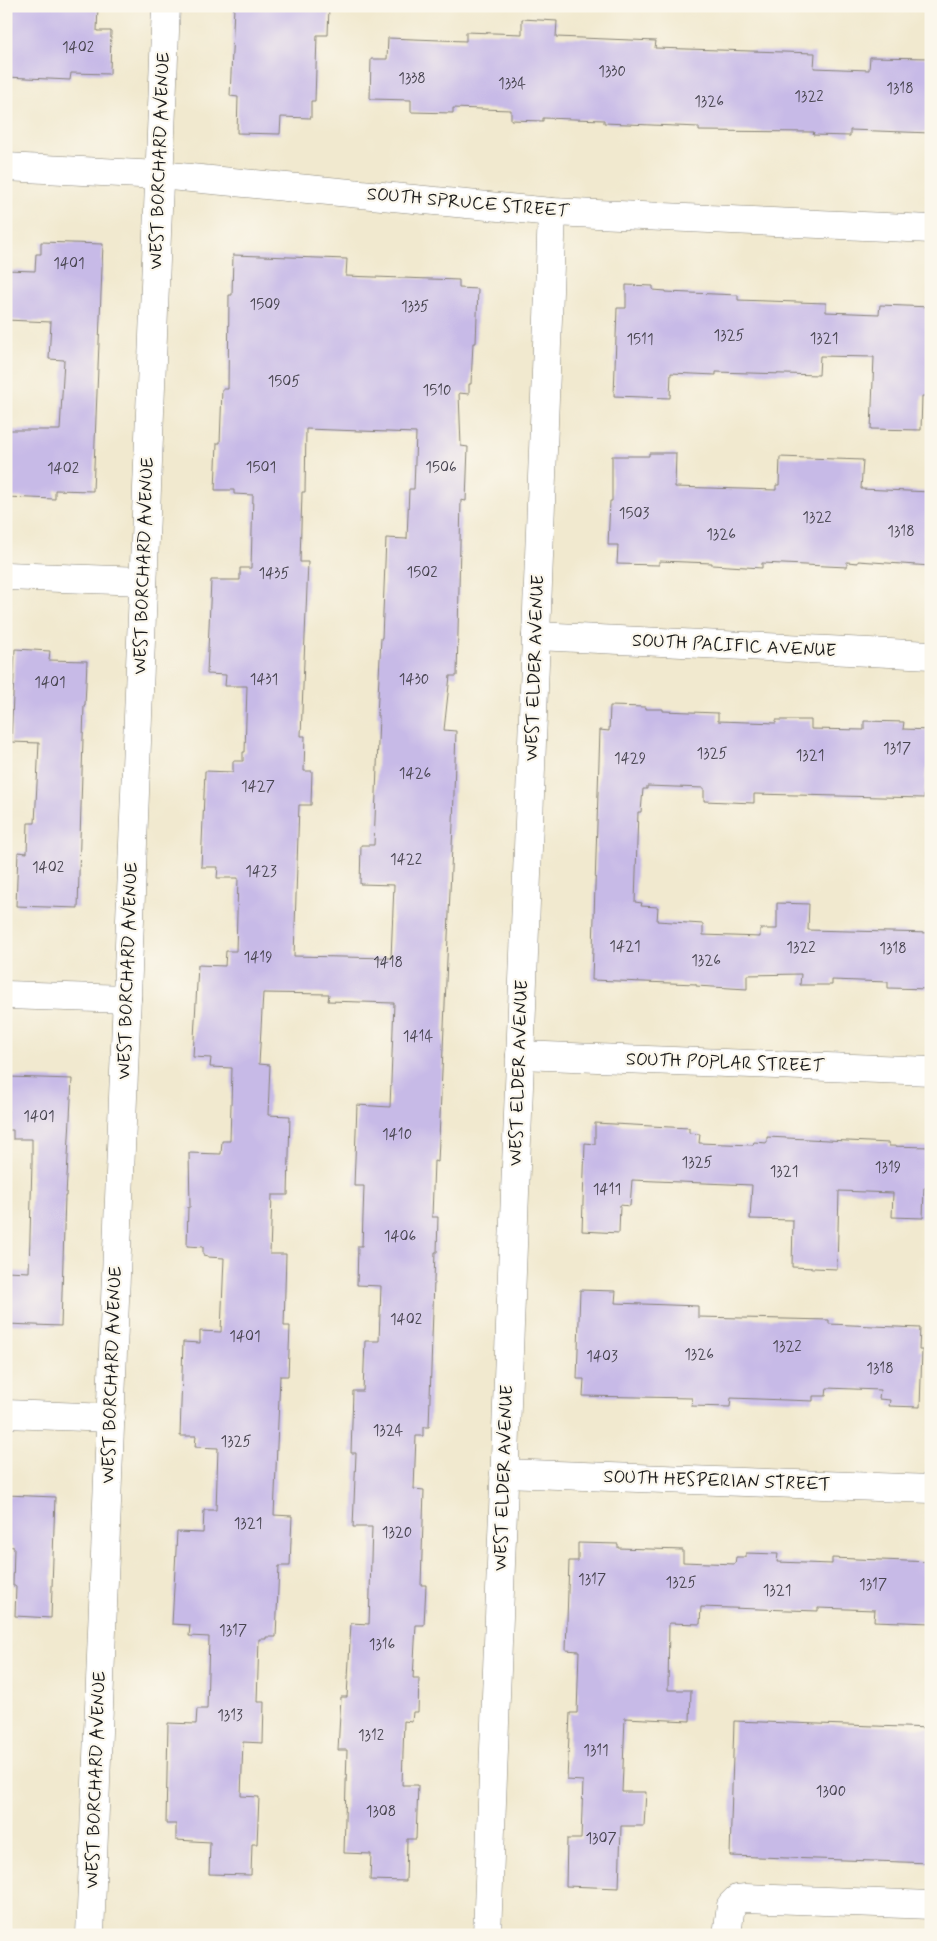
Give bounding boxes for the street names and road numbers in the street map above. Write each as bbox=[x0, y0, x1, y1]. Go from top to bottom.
street label: WEST BORCHARD AVENUE bbox=[144, 52, 176, 270]
street label: SOUTH SPRUCE STREET bbox=[366, 182, 571, 224]
street label: WEST BORCHARD AVENUE bbox=[128, 457, 160, 675]
street label: WEST ELDER AVENUE bbox=[520, 575, 550, 761]
street label: SOUTH PACIFIC AVENUE bbox=[631, 629, 837, 663]
street label: WEST BORCHARD AVENUE bbox=[112, 862, 144, 1080]
street label: WEST ELDER AVENUE bbox=[504, 980, 534, 1166]
street label: SOUTH POPLAR STREET bbox=[626, 1048, 825, 1078]
street label: WEST BORCHARD AVENUE bbox=[96, 1266, 128, 1484]
street label: WEST ELDER AVENUE bbox=[489, 1385, 519, 1571]
street label: SOUTH HESPERIAN STREET bbox=[603, 1465, 831, 1497]
street label: WEST BORCHARD AVENUE bbox=[80, 1671, 112, 1889]

